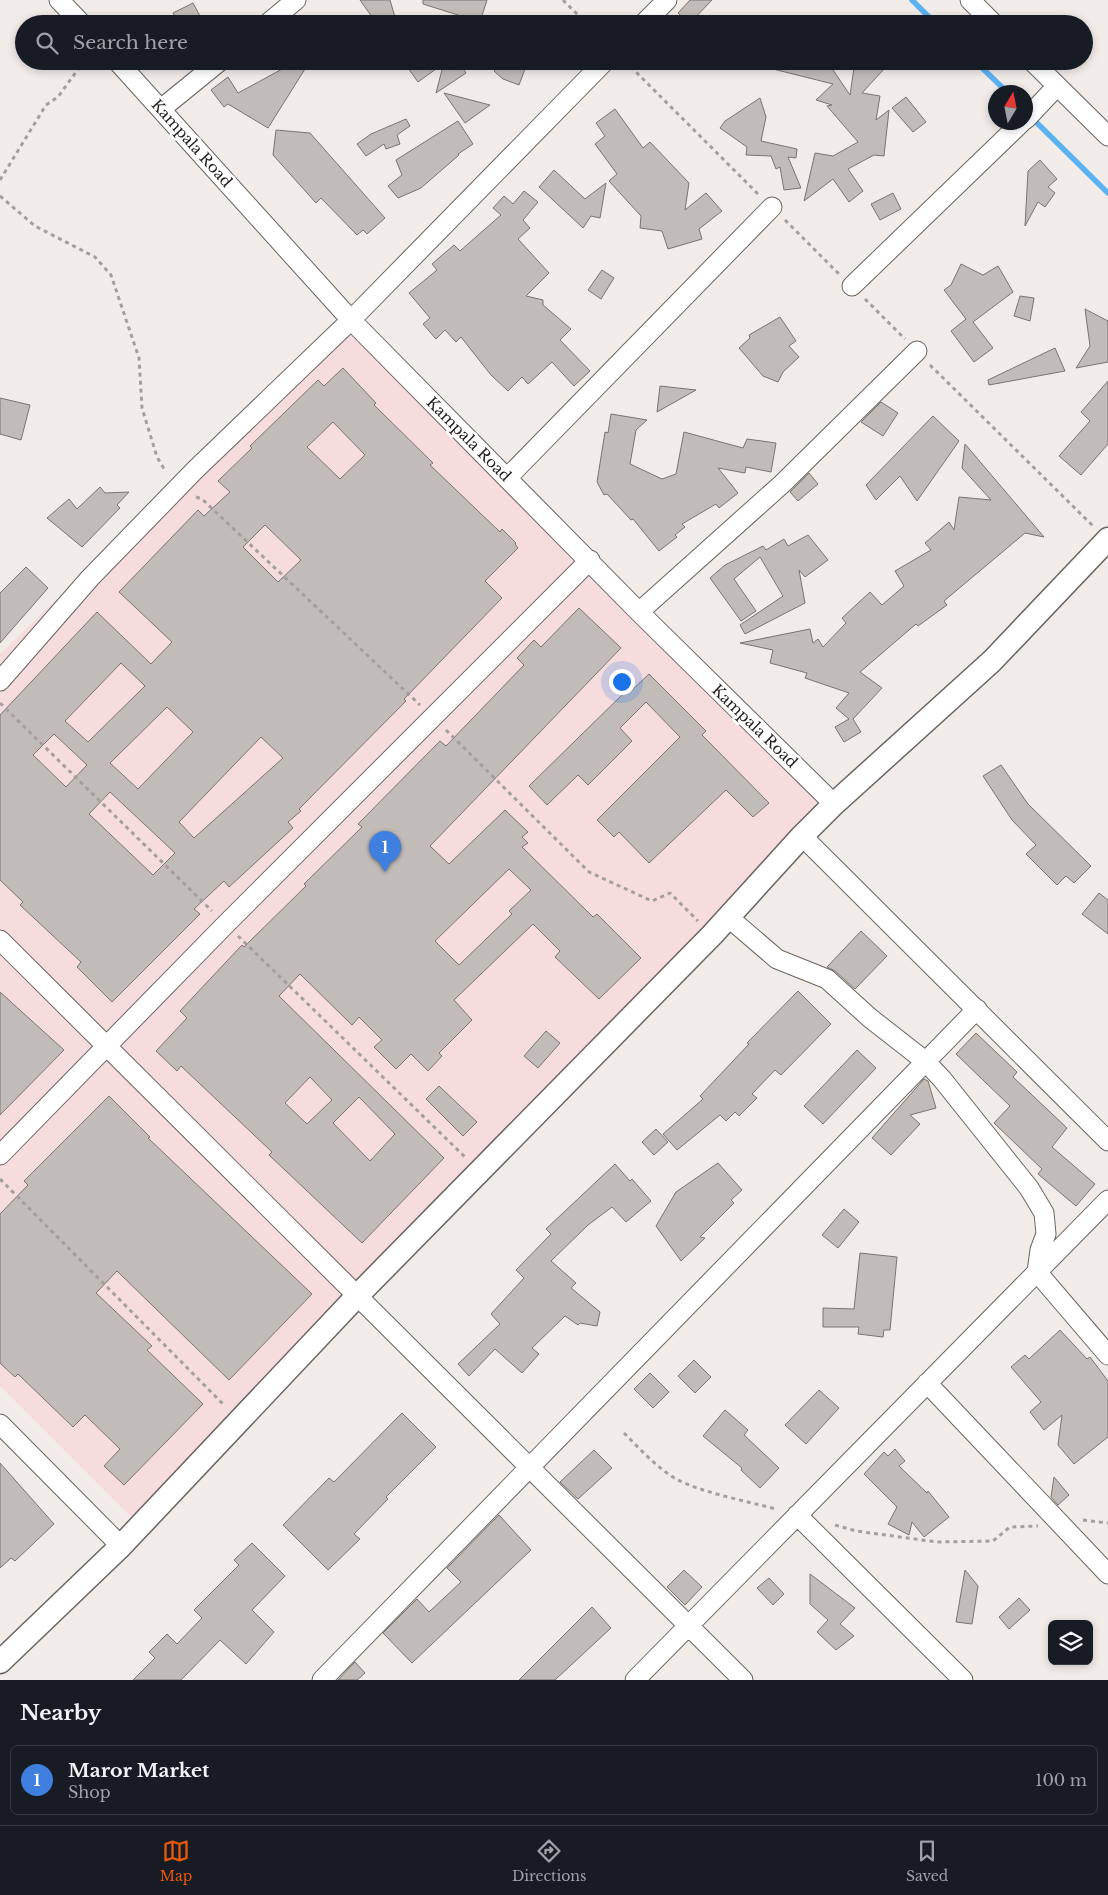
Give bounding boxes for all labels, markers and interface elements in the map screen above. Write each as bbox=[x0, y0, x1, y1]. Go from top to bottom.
search box bbox=[15, 15, 1093, 70]
icon: search bbox=[33, 29, 61, 57]
text: Search here bbox=[73, 31, 188, 54]
north arrow bbox=[988, 85, 1033, 130]
street label: Kampala Road bbox=[148, 95, 236, 191]
street label: Kampala Road bbox=[423, 393, 515, 485]
your location bbox=[609, 669, 635, 695]
street label: Kampala Road bbox=[708, 680, 802, 772]
pin: 1 bbox=[369, 831, 401, 872]
map controls bbox=[1048, 1620, 1093, 1665]
button: layers bbox=[1048, 1620, 1093, 1665]
text: Nearby bbox=[20, 1700, 101, 1726]
text: Maror Market bbox=[68, 1759, 209, 1782]
text: 1 bbox=[34, 1770, 40, 1790]
text: 100 m bbox=[1035, 1770, 1087, 1790]
text: Shop bbox=[68, 1782, 111, 1802]
tab: Map bbox=[160, 1837, 192, 1885]
tab: Directions bbox=[512, 1837, 586, 1885]
tab: Saved bbox=[906, 1837, 948, 1885]

